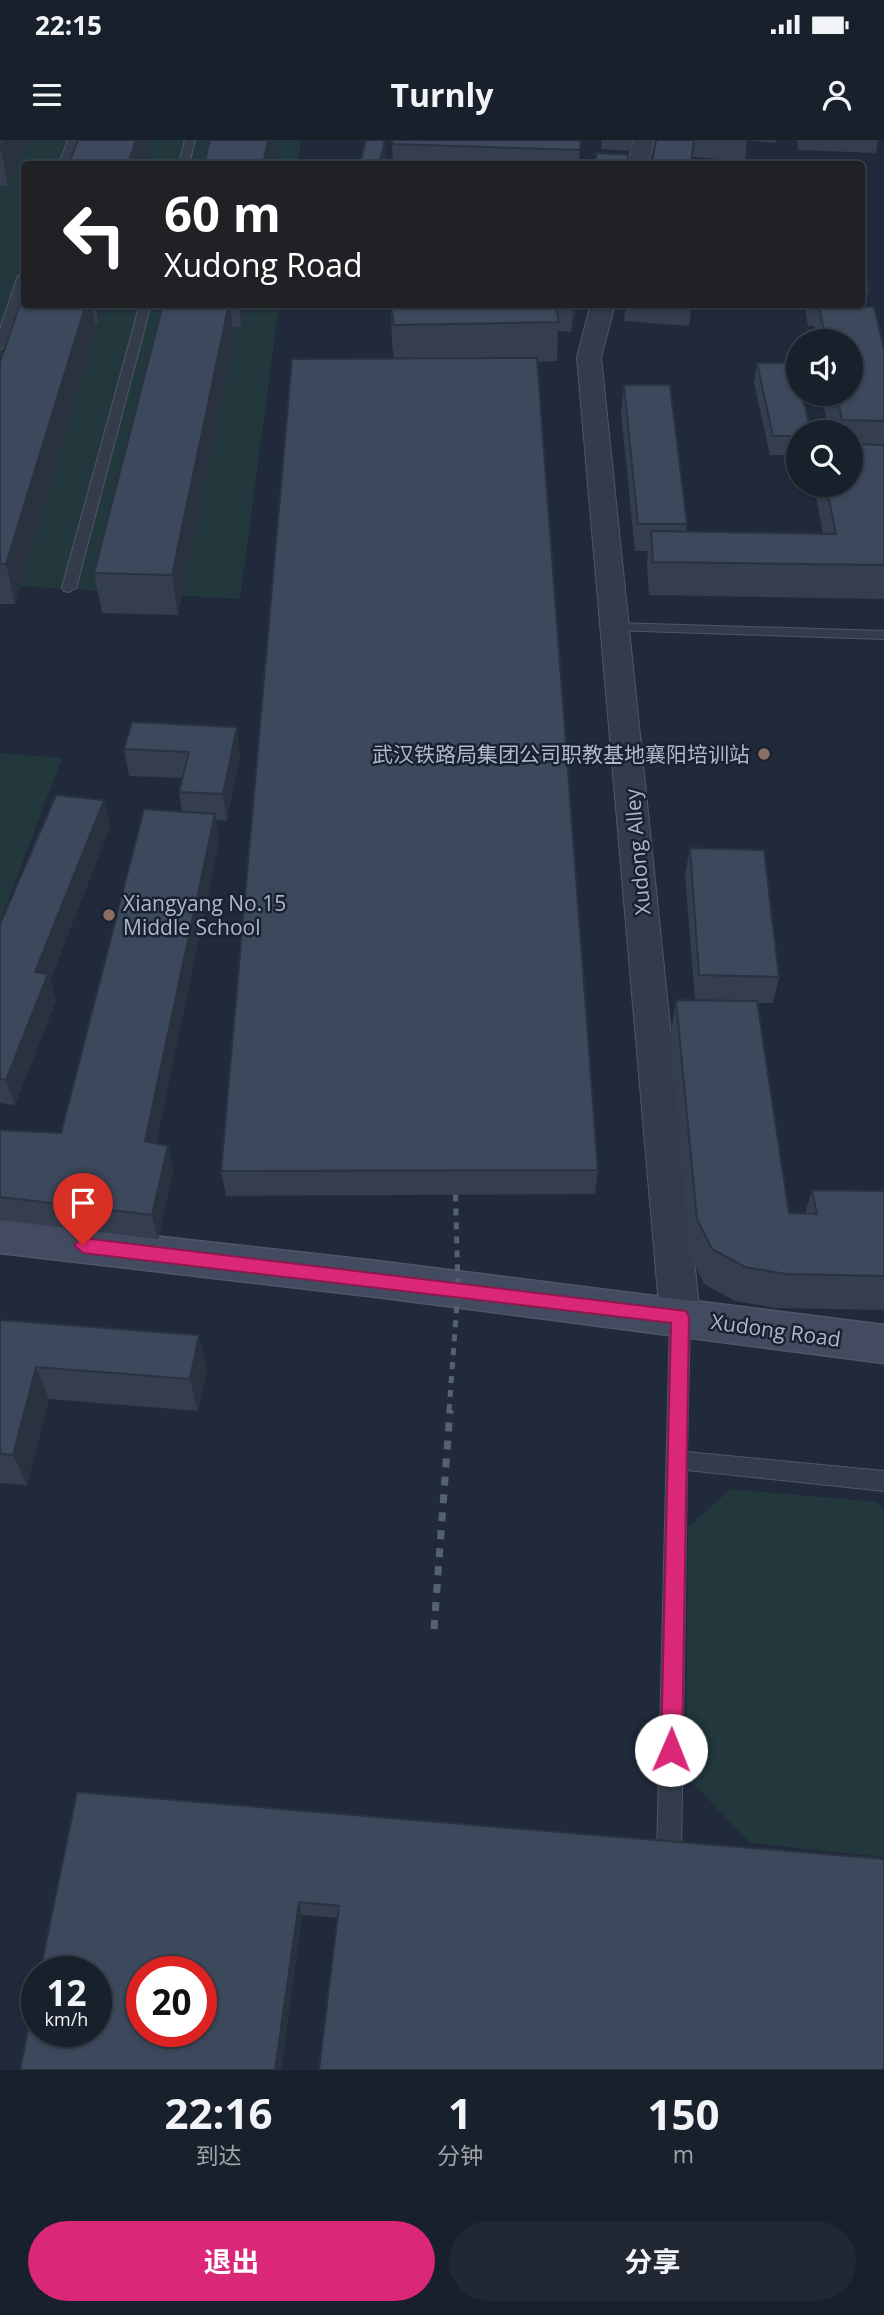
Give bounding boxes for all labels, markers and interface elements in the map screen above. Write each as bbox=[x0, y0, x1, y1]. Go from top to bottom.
text: 22:15 bbox=[35, 7, 102, 43]
text: Turnly bbox=[390, 73, 494, 116]
icon: menu bbox=[28, 76, 66, 114]
icon: person bbox=[818, 76, 856, 114]
text: 60 m bbox=[164, 180, 281, 246]
icon: left bbox=[49, 189, 140, 280]
text: Xudong Road bbox=[164, 243, 363, 286]
map controls bbox=[786, 329, 863, 497]
button: sound bbox=[786, 329, 863, 406]
button: search bbox=[786, 420, 863, 497]
place label: 武汉铁路局集团公司职教基地襄阳培训站 bbox=[372, 740, 750, 768]
marker: 武汉铁路局集团公司职教基地襄阳培训站 bbox=[756, 746, 772, 762]
street label: Xudong Alley bbox=[618, 787, 656, 916]
place label: Xiangyang No.15 Middle School bbox=[123, 889, 286, 941]
marker: Xiangyang No.15 Middle School bbox=[101, 907, 117, 923]
pin bbox=[53, 1173, 113, 1245]
icon: arrive bbox=[64, 1184, 102, 1222]
street label: Xudong Road bbox=[710, 1307, 842, 1353]
position arrow bbox=[634, 1713, 708, 1787]
speed limit sign: 20 bbox=[126, 1956, 217, 2047]
text: 12 bbox=[46, 1969, 87, 2016]
text: km/h bbox=[45, 2007, 88, 2031]
text: 22:16 bbox=[164, 2084, 273, 2141]
text: 1 bbox=[448, 2084, 472, 2141]
text: 150 bbox=[647, 2085, 720, 2142]
text: m bbox=[673, 2138, 694, 2170]
text: 到达 bbox=[195, 2139, 241, 2171]
text: 分钟 bbox=[437, 2139, 483, 2171]
button: 退出 bbox=[28, 2221, 435, 2301]
button: 分享 bbox=[449, 2221, 856, 2301]

